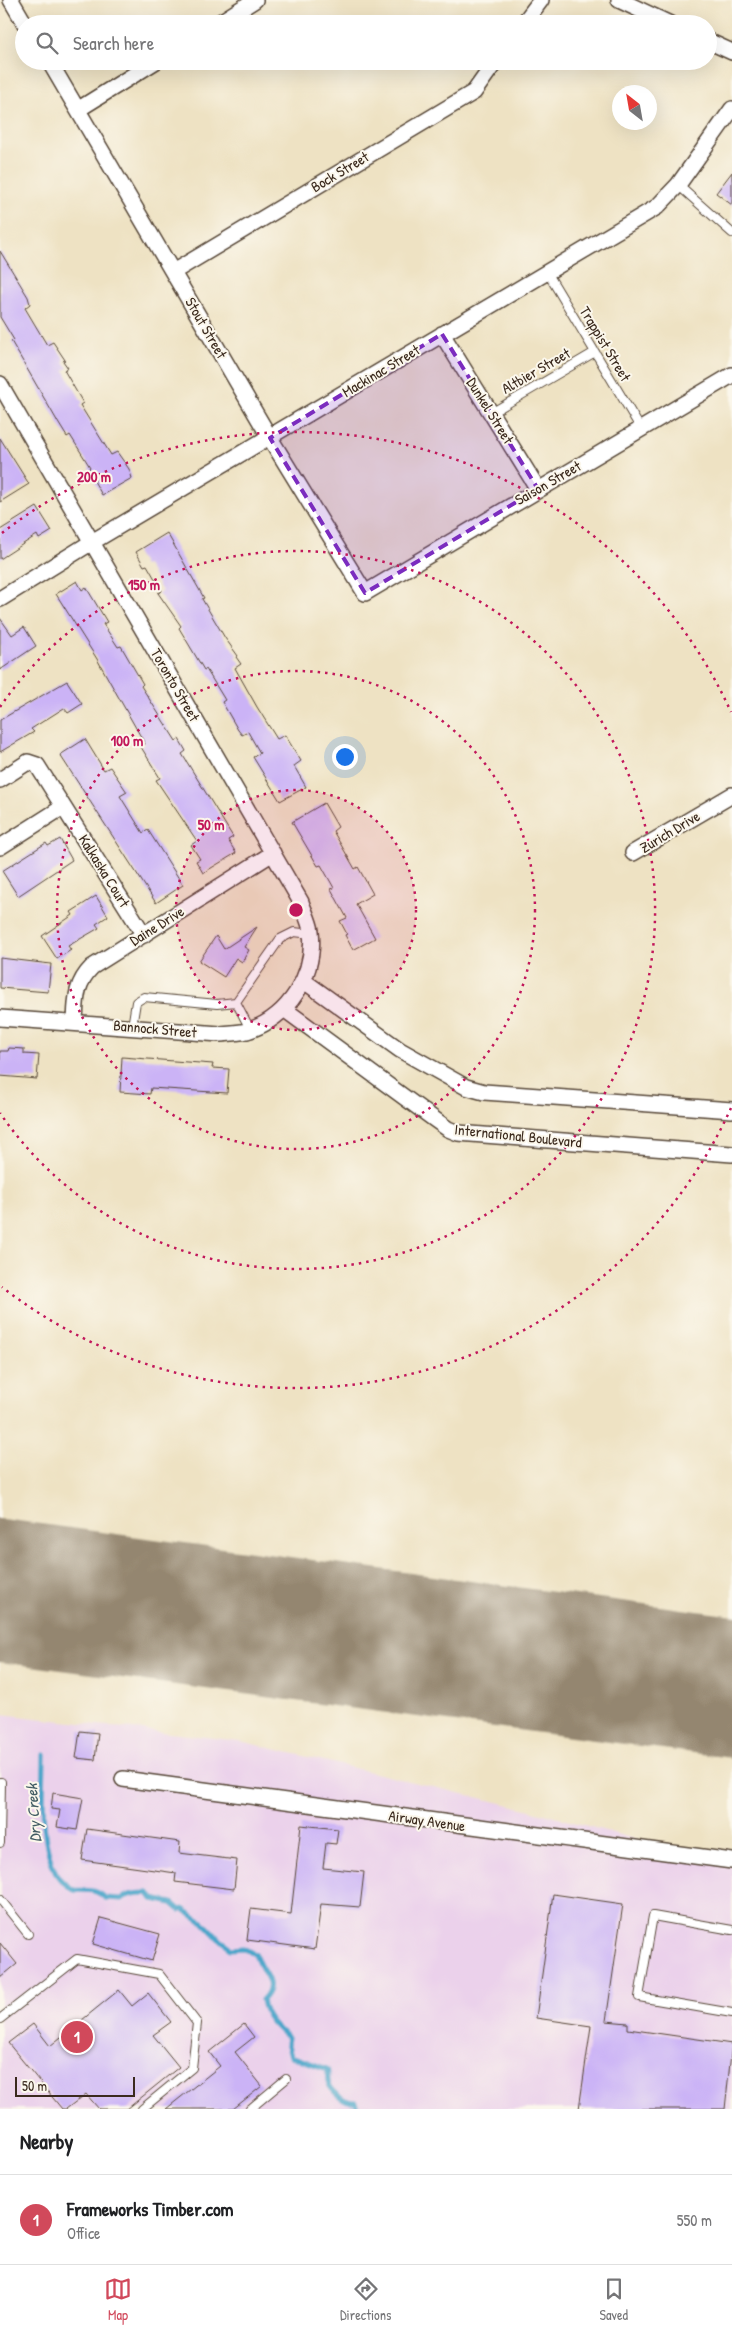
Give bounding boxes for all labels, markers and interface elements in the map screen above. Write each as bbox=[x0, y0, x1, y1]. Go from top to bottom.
search box bbox=[15, 15, 717, 70]
icon: search bbox=[33, 29, 61, 57]
text: Search here bbox=[73, 30, 154, 56]
north arrow bbox=[612, 85, 657, 130]
street label: Bock Street bbox=[307, 146, 373, 197]
street label: Stout Street bbox=[180, 293, 233, 363]
street label: Trappist Street bbox=[575, 302, 637, 386]
street label: Mackinac Street bbox=[338, 339, 424, 402]
street label: Altbier Street bbox=[498, 342, 575, 399]
street label: Dunkel Street bbox=[462, 374, 520, 449]
street label: Saison Street bbox=[511, 455, 585, 510]
text: 200 m bbox=[77, 466, 111, 487]
text: 150 m bbox=[128, 574, 160, 595]
street label: Toronto Street bbox=[146, 644, 205, 726]
text: 100 m bbox=[111, 730, 143, 751]
your location bbox=[332, 744, 358, 770]
street label: Zurich Drive bbox=[636, 805, 704, 858]
text: 50 m bbox=[198, 814, 224, 835]
street label: Kalkaska Court bbox=[74, 830, 136, 912]
street label: Daine Drive bbox=[125, 901, 188, 951]
centre of rings bbox=[287, 901, 305, 919]
street label: Bannock Street bbox=[113, 1014, 198, 1043]
street label: International Boulevard bbox=[453, 1118, 583, 1153]
water label: Dry Creek bbox=[20, 1782, 46, 1843]
street label: Airway Avenue bbox=[387, 1805, 467, 1836]
pin: 1 bbox=[61, 2018, 93, 2056]
scale bar bbox=[15, 2074, 135, 2097]
text: 50 m bbox=[22, 2076, 47, 2095]
text: Nearby bbox=[20, 2127, 73, 2156]
text: Frameworks Timber.com bbox=[67, 2196, 234, 2222]
text: 1 bbox=[33, 2209, 39, 2231]
text: 550 m bbox=[677, 2209, 712, 2231]
text: Office bbox=[67, 2222, 100, 2244]
tab: Map bbox=[104, 2275, 132, 2324]
tab: Directions bbox=[340, 2275, 391, 2324]
tab: Saved bbox=[599, 2275, 628, 2324]

